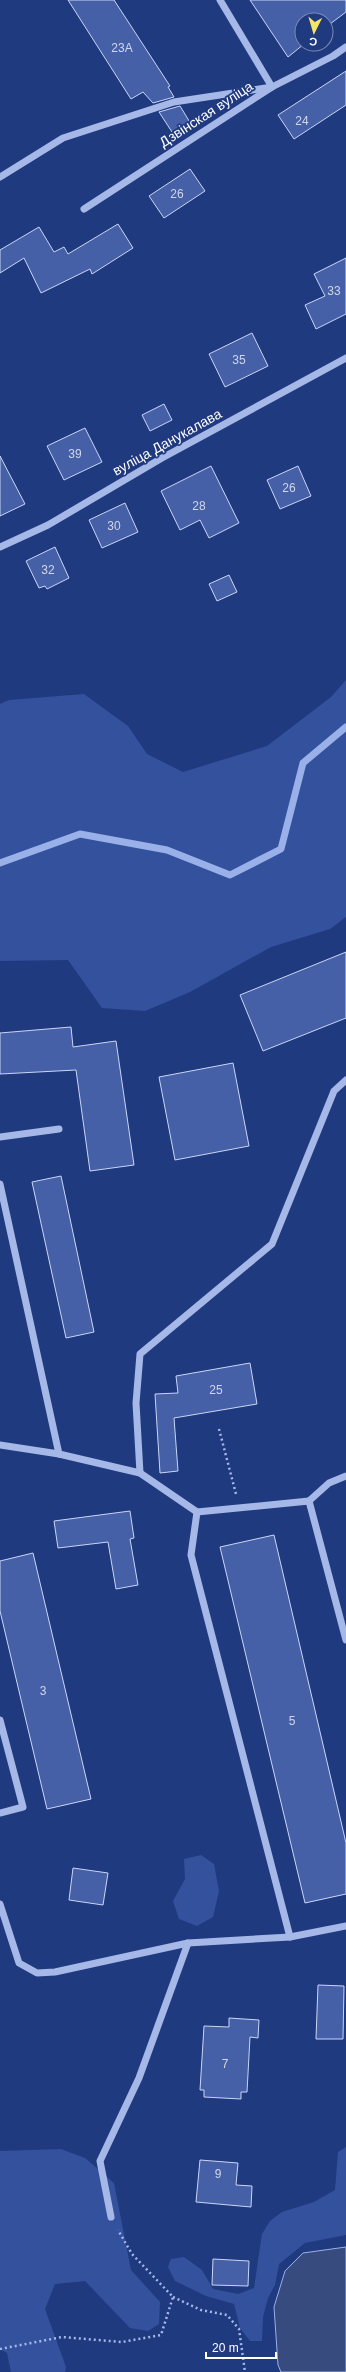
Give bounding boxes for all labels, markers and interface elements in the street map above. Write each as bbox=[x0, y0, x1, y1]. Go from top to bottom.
north arrow bbox=[294, 12, 334, 52]
text: С bbox=[309, 36, 318, 48]
house number: 23А bbox=[111, 41, 133, 55]
street label: Дзвінская вуліца bbox=[156, 78, 256, 150]
house number: 24 bbox=[295, 114, 309, 128]
house number: 26 bbox=[170, 187, 184, 201]
house number: 33 bbox=[327, 284, 341, 298]
house number: 35 bbox=[232, 353, 246, 367]
street label: вуліца Данукалава bbox=[110, 405, 224, 479]
house number: 39 bbox=[68, 447, 82, 461]
house number: 26 bbox=[282, 481, 296, 495]
house number: 28 bbox=[192, 499, 206, 513]
house number: 30 bbox=[107, 519, 121, 533]
house number: 32 bbox=[41, 563, 55, 577]
house number: 25 bbox=[209, 1383, 223, 1397]
house number: 3 bbox=[40, 1684, 47, 1698]
house number: 5 bbox=[289, 1714, 296, 1728]
house number: 7 bbox=[222, 2057, 229, 2071]
house number: 9 bbox=[215, 2167, 222, 2181]
scale bar bbox=[206, 2334, 276, 2360]
text: 20 m bbox=[212, 2341, 239, 2355]

